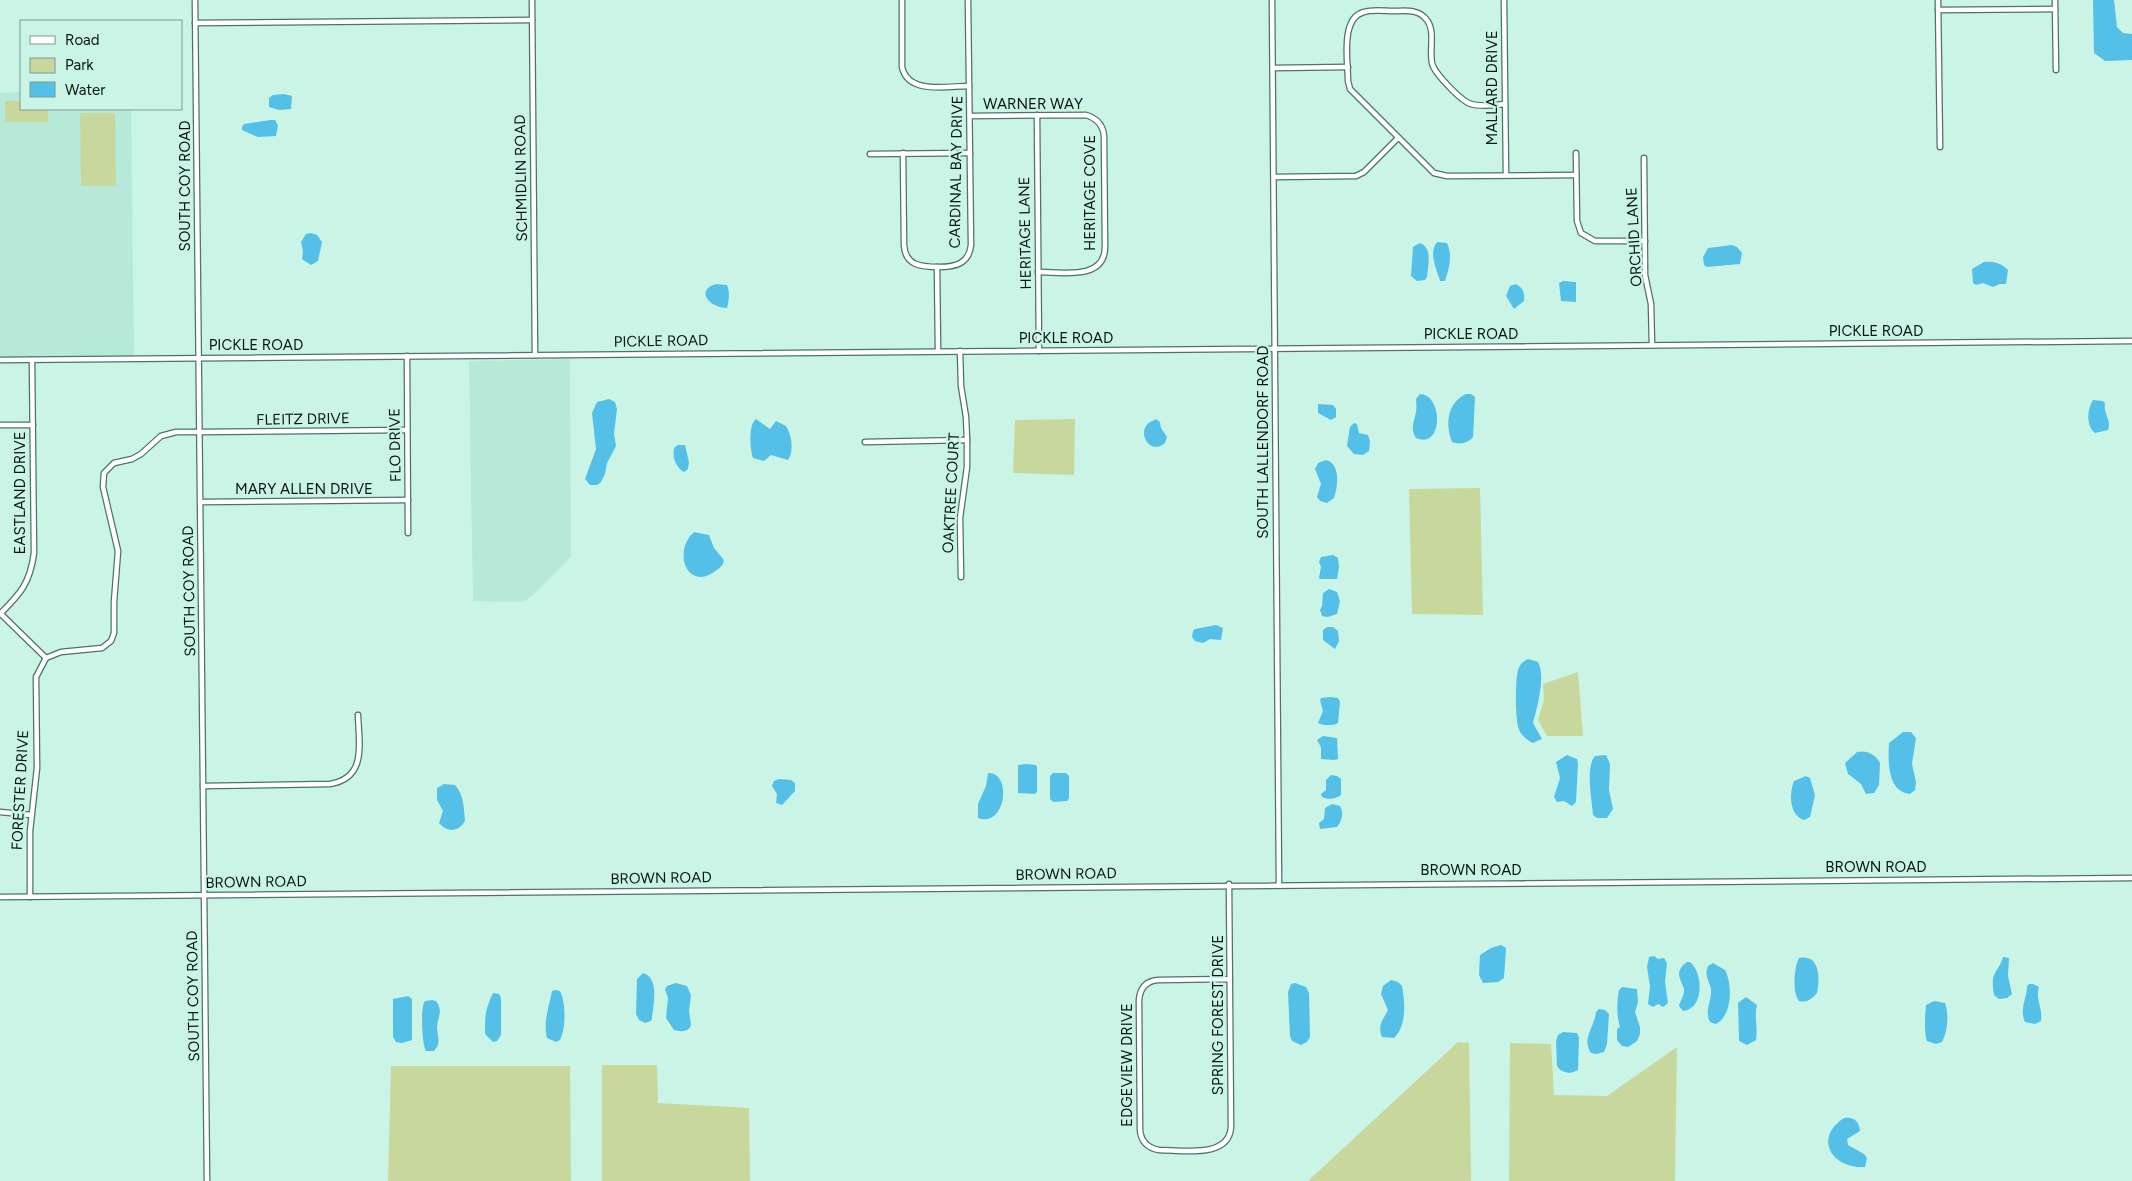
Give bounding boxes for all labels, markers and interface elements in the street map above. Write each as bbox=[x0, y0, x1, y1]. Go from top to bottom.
legend bbox=[20, 20, 182, 110]
street label: MALLARD DRIVE bbox=[1483, 30, 1501, 146]
text: Road bbox=[65, 31, 100, 49]
text: Park bbox=[65, 56, 94, 74]
text: Water bbox=[65, 81, 105, 99]
street label: CARDINAL BAY DRIVE bbox=[946, 95, 966, 249]
street label: WARNER WAY bbox=[983, 95, 1083, 113]
street label: SCHMIDLIN ROAD bbox=[511, 114, 531, 242]
street label: SOUTH COY ROAD bbox=[176, 120, 194, 252]
street label: HERITAGE COVE bbox=[1081, 135, 1099, 251]
street label: HERITAGE LANE bbox=[1015, 176, 1035, 290]
street label: ORCHID LANE bbox=[1622, 187, 1646, 287]
street label: PICKLE ROAD bbox=[1829, 322, 1923, 340]
street label: PICKLE ROAD bbox=[1424, 325, 1518, 343]
street label: PICKLE ROAD bbox=[1019, 329, 1113, 347]
street label: PICKLE ROAD bbox=[614, 331, 708, 351]
street label: PICKLE ROAD bbox=[209, 336, 303, 354]
street label: SOUTH LALLENDORF ROAD bbox=[1254, 345, 1272, 539]
street label: FLO DRIVE bbox=[385, 408, 405, 482]
street label: FLEITZ DRIVE bbox=[256, 409, 350, 429]
street label: EASTLAND DRIVE bbox=[11, 431, 29, 555]
street label: OAKTREE COURT bbox=[939, 432, 963, 554]
street label: MARY ALLEN DRIVE bbox=[235, 480, 373, 498]
street label: SOUTH COY ROAD bbox=[179, 525, 199, 657]
street label: FORESTER DRIVE bbox=[8, 729, 32, 851]
street label: BROWN ROAD bbox=[1825, 858, 1927, 876]
street label: BROWN ROAD bbox=[1420, 861, 1522, 879]
street label: BROWN ROAD bbox=[1015, 864, 1117, 884]
street label: BROWN ROAD bbox=[610, 868, 712, 888]
street label: BROWN ROAD bbox=[205, 872, 307, 892]
street label: SOUTH COY ROAD bbox=[183, 930, 203, 1062]
street label: SPRING FOREST DRIVE bbox=[1209, 935, 1227, 1095]
street label: EDGEVIEW DRIVE bbox=[1118, 1003, 1136, 1127]

